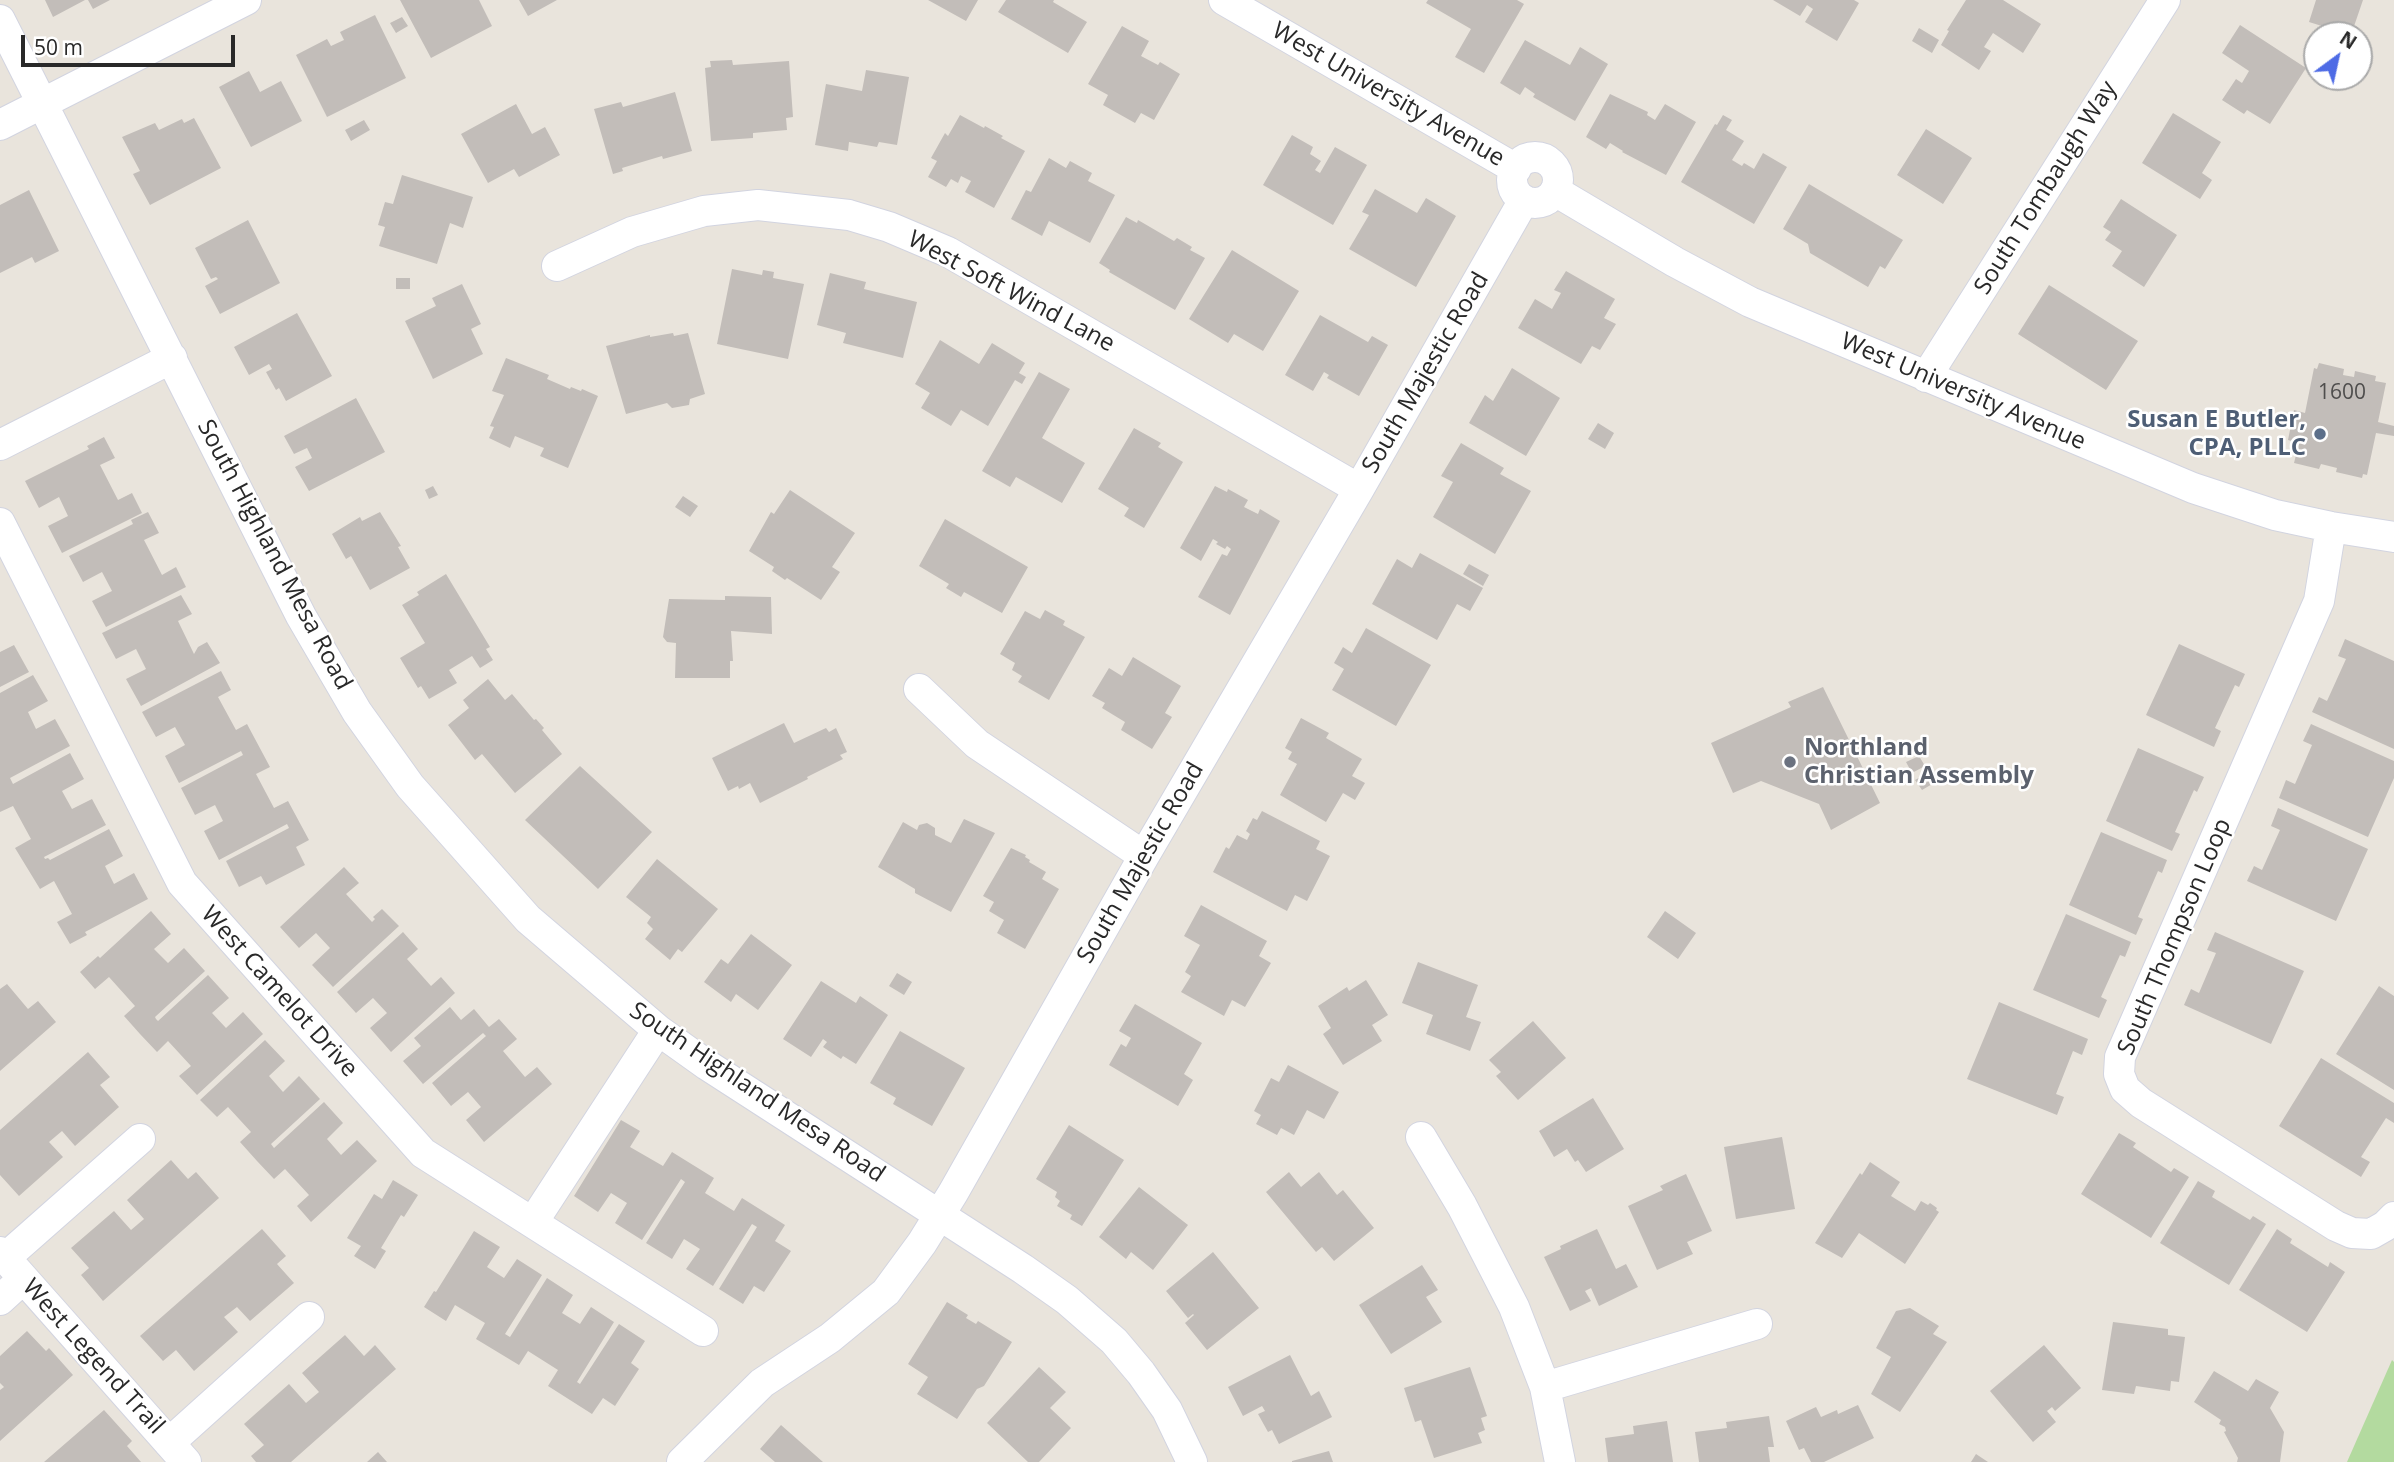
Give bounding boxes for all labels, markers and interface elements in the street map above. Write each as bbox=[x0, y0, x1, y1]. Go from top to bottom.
street label: West University Avenue bbox=[1267, 17, 1509, 173]
scale bar bbox=[24, 21, 238, 65]
north arrow bbox=[2303, 21, 2373, 91]
text: N bbox=[2335, 25, 2362, 55]
text: 50 m bbox=[34, 33, 83, 61]
street label: South Tombaugh Way bbox=[1969, 76, 2123, 300]
street label: West Soft Wind Lane bbox=[903, 225, 1119, 359]
street label: South Majestic Road bbox=[1357, 267, 1495, 479]
street label: West University Avenue bbox=[1836, 327, 2090, 457]
house number: 1600 bbox=[2318, 380, 2366, 406]
place label: Susan E Butler, CPA, PLLC bbox=[2127, 406, 2306, 462]
street label: South Highland Mesa Road bbox=[190, 415, 358, 695]
marker: Susan E Butler, CPA, PLLC bbox=[2312, 426, 2328, 442]
place label: Northland Christian Assembly bbox=[1804, 734, 2034, 790]
marker: Northland Christian Assembly bbox=[1782, 754, 1798, 770]
street label: South Majestic Road bbox=[1072, 757, 1210, 969]
street label: South Thompson Loop bbox=[2112, 814, 2238, 1060]
street label: West Camelot Drive bbox=[195, 901, 363, 1083]
street label: South Highland Mesa Road bbox=[624, 997, 890, 1189]
street label: West Legend Trail bbox=[16, 1274, 170, 1440]

